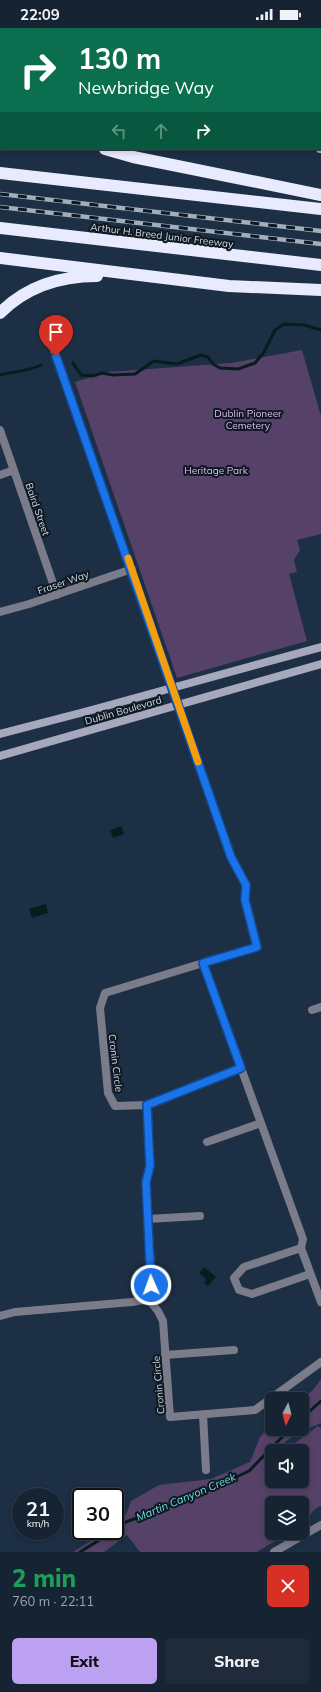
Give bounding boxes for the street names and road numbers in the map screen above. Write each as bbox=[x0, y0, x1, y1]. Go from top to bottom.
street label: Arthur H. Breed Junior Freeway bbox=[90, 220, 235, 251]
street label: Baird Street bbox=[22, 481, 53, 538]
street label: Fraser Way bbox=[36, 567, 91, 597]
street label: Dublin Boulevard bbox=[83, 693, 163, 728]
street label: Cronin Circle bbox=[105, 1033, 126, 1093]
street label: Cronin Circle bbox=[149, 1355, 168, 1415]

